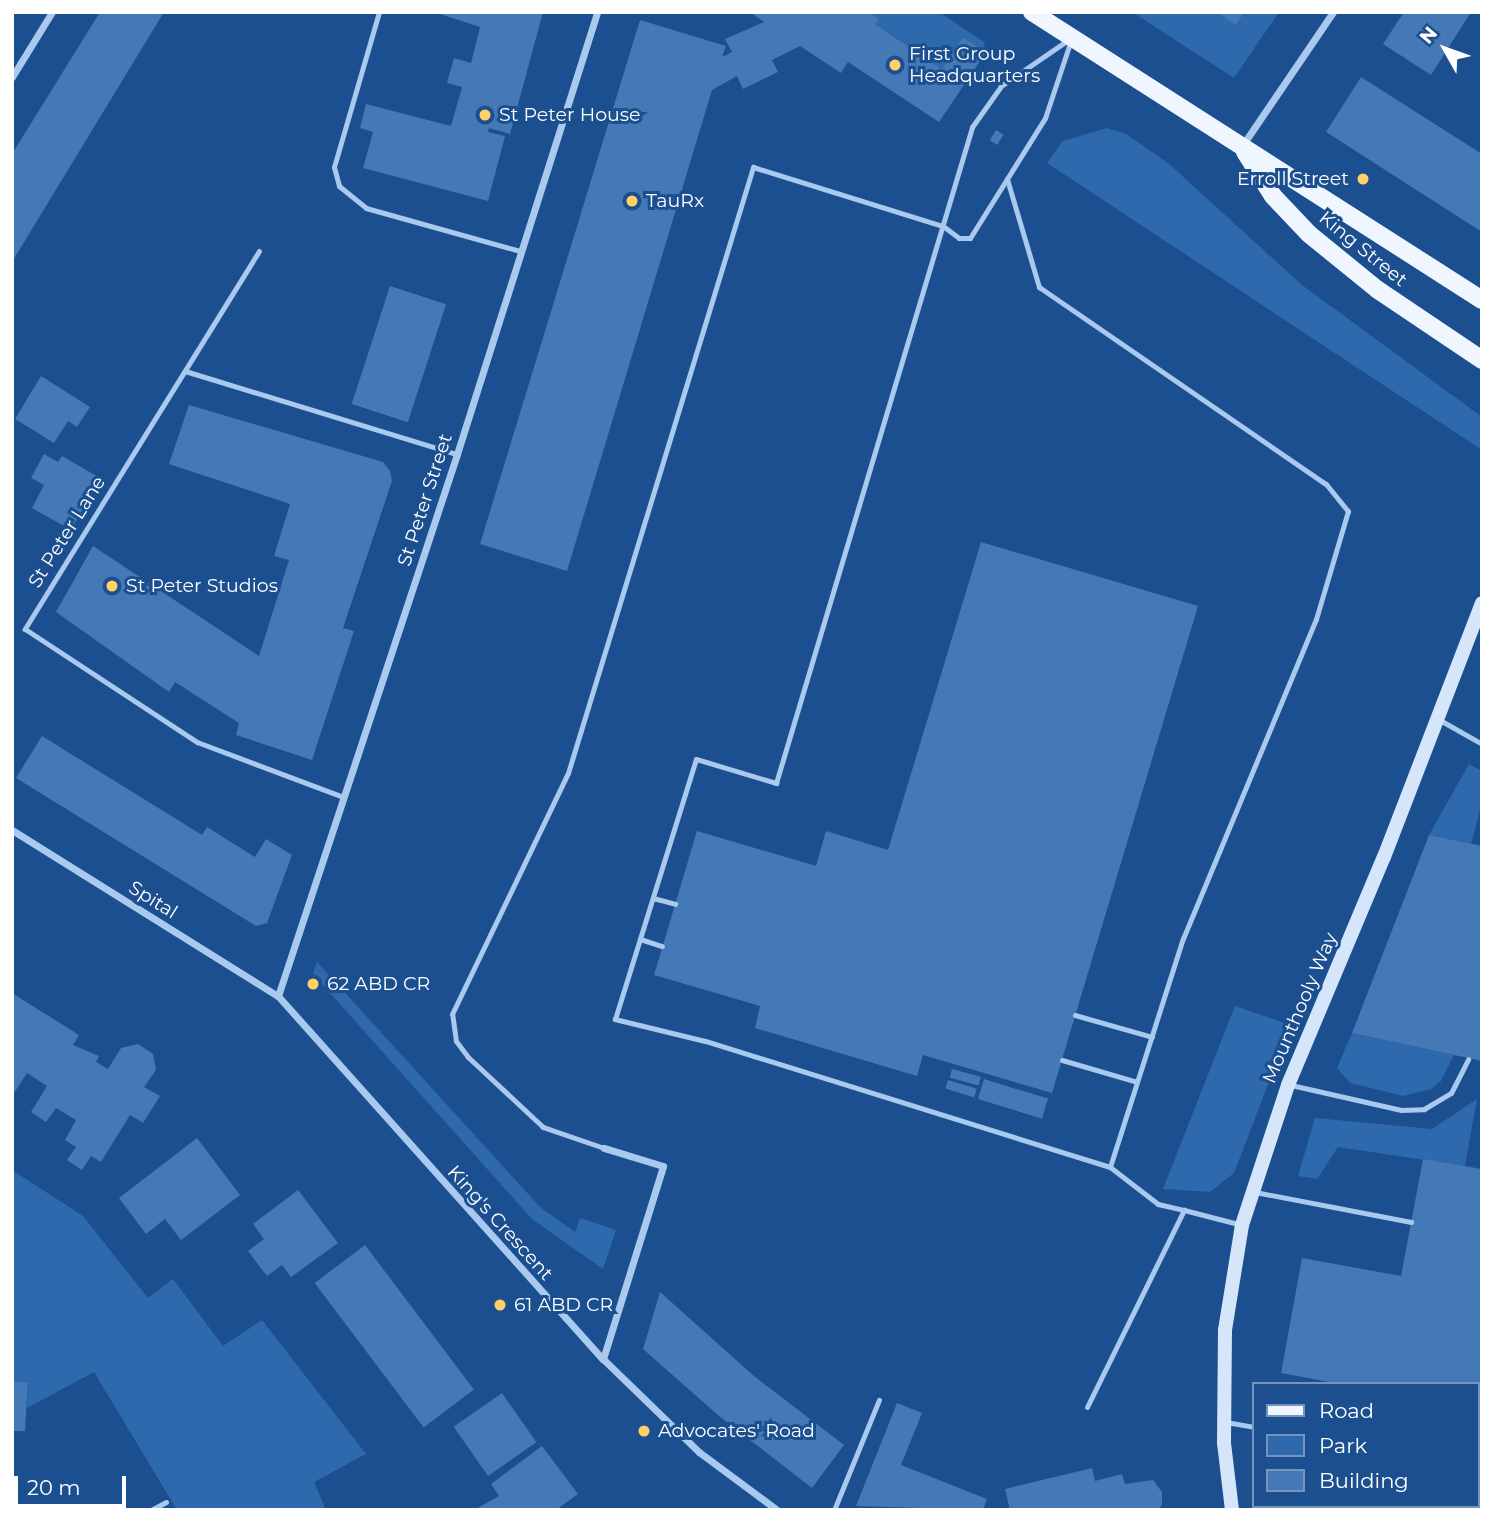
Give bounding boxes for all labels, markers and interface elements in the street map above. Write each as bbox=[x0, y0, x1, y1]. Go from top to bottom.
north arrow bbox=[1410, 14, 1480, 84]
text: N bbox=[1415, 22, 1442, 48]
place label: First Group Headquarters bbox=[909, 43, 1040, 87]
marker: First Group Headquarters bbox=[887, 57, 903, 73]
place label: St Peter House bbox=[499, 104, 641, 126]
marker: St Peter House bbox=[477, 107, 493, 123]
place label: Erroll Street bbox=[1237, 168, 1349, 190]
marker: Erroll Street bbox=[1355, 171, 1371, 187]
place label: TauRx bbox=[646, 190, 704, 212]
marker: TauRx bbox=[624, 193, 640, 209]
street label: King Street bbox=[1314, 207, 1412, 291]
street label: St Peter Street bbox=[393, 431, 457, 569]
street label: St Peter Lane bbox=[24, 472, 110, 592]
place label: St Peter Studios bbox=[126, 575, 278, 597]
marker: St Peter Studios bbox=[104, 578, 120, 594]
street label: Spital bbox=[124, 876, 182, 924]
street label: Mounthooly Way bbox=[1258, 929, 1342, 1087]
place label: 62 ABD CR bbox=[327, 973, 430, 995]
marker: 62 ABD CR bbox=[305, 976, 321, 992]
street label: King's Crescent bbox=[442, 1161, 558, 1285]
place label: 61 ABD CR bbox=[514, 1294, 613, 1316]
marker: 61 ABD CR bbox=[492, 1297, 508, 1313]
legend bbox=[1252, 1382, 1480, 1508]
text: Road bbox=[1319, 1398, 1374, 1423]
place label: Advocates' Road bbox=[658, 1420, 815, 1442]
marker: Advocates' Road bbox=[636, 1423, 652, 1439]
text: Park bbox=[1319, 1433, 1367, 1458]
scale bar bbox=[18, 1462, 130, 1506]
text: Building bbox=[1319, 1468, 1409, 1493]
text: 20 m bbox=[27, 1475, 81, 1500]

